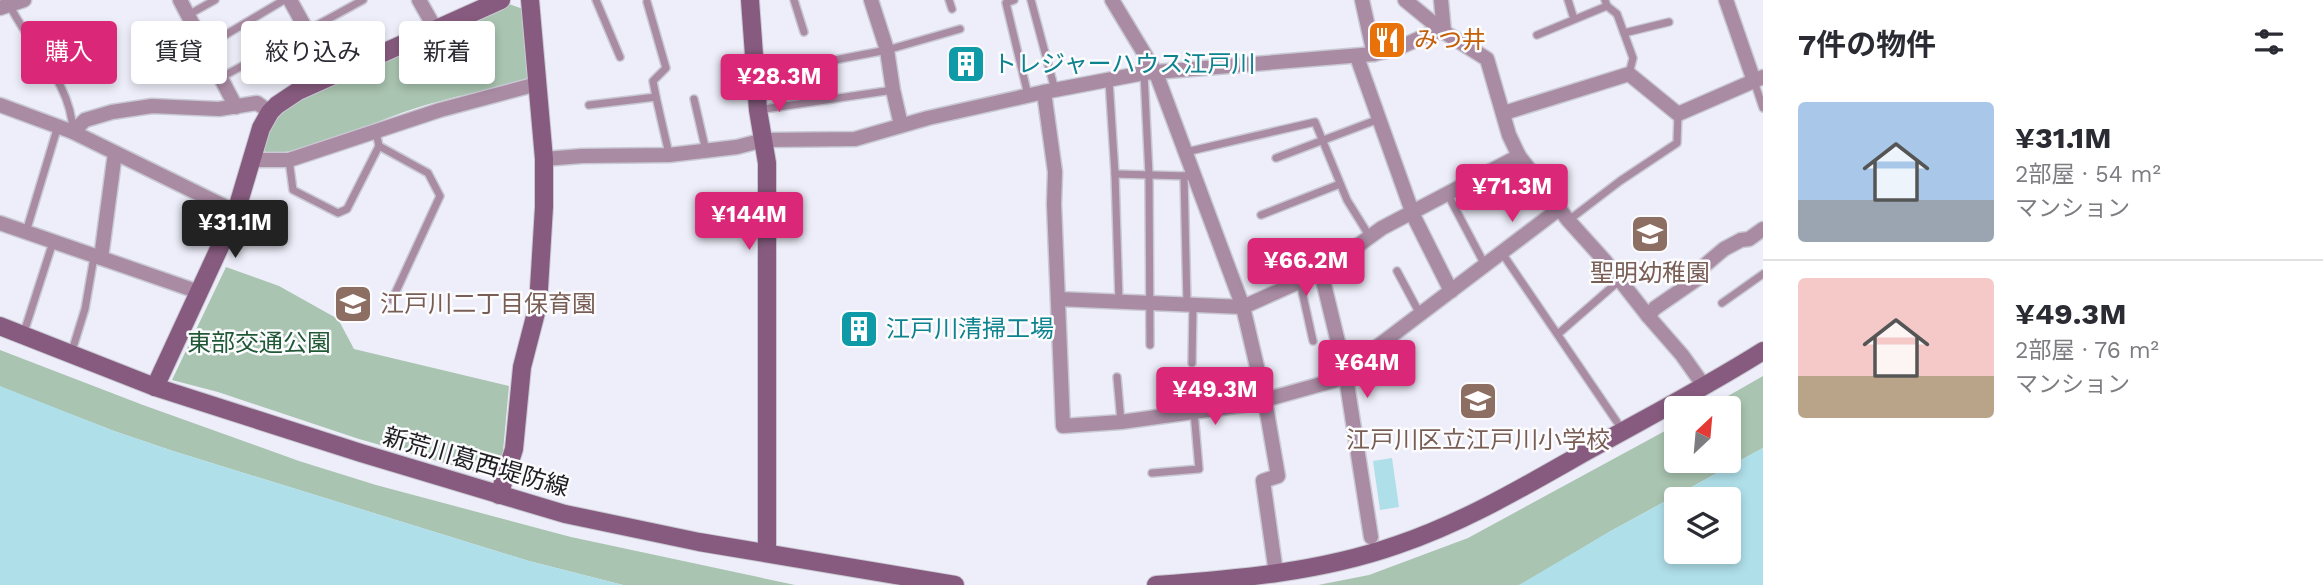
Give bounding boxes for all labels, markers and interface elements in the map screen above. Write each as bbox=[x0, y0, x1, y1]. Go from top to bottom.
restaurant icon: みつ井 bbox=[1366, 19, 1408, 61]
chip: 購入 bbox=[21, 21, 117, 84]
chip: 賃貸 bbox=[131, 21, 227, 84]
chip: 絞り込み bbox=[241, 21, 385, 84]
chip: 新着 bbox=[399, 21, 495, 84]
icon: filters bbox=[2250, 23, 2288, 61]
place label: みつ井 bbox=[1414, 26, 1486, 54]
text: 7件の物件 bbox=[1798, 27, 1936, 62]
building icon: トレジャーハウス江戸川 bbox=[945, 43, 987, 85]
place label: トレジャーハウス江戸川 bbox=[993, 50, 1255, 78]
pin: ¥28.3M bbox=[722, 54, 836, 114]
text: ¥28.3M bbox=[737, 63, 821, 90]
text: ¥31.1M bbox=[2015, 120, 2112, 155]
icon: home bbox=[1854, 130, 1938, 214]
text: 2部屋 · 54 m² bbox=[2015, 161, 2161, 188]
pin: ¥71.3M bbox=[1455, 164, 1569, 224]
text: ¥71.3M bbox=[1472, 173, 1552, 200]
pin: ¥144M bbox=[700, 192, 798, 252]
text: マンション bbox=[2015, 195, 2130, 222]
pin: ¥31.1M bbox=[178, 201, 292, 260]
text: ¥144M bbox=[711, 201, 787, 228]
text: ¥31.1M bbox=[198, 209, 272, 236]
school or university icon: 聖明幼稚園 bbox=[1629, 213, 1671, 255]
pin: ¥66.2M bbox=[1249, 238, 1363, 298]
text: ¥66.2M bbox=[1264, 247, 1348, 274]
place label: 聖明幼稚園 bbox=[1590, 259, 1710, 287]
school or university icon: 江戸川二丁目保育園 bbox=[332, 283, 374, 325]
place label: 江戸川二丁目保育園 bbox=[380, 290, 596, 318]
text: ¥49.3M bbox=[2015, 296, 2126, 331]
icon: home bbox=[1854, 306, 1938, 390]
building icon: 江戸川清掃工場 bbox=[838, 308, 880, 350]
place label: 江戸川清掃工場 bbox=[886, 315, 1054, 343]
park label: 東部交通公園 bbox=[187, 329, 331, 357]
text: 2部屋 · 76 m² bbox=[2015, 337, 2159, 364]
pin: ¥64M bbox=[1326, 340, 1408, 400]
text: ¥64M bbox=[1334, 349, 1400, 376]
pin: ¥49.3M bbox=[1158, 368, 1272, 427]
text: マンション bbox=[2015, 371, 2130, 398]
text: ¥49.3M bbox=[1172, 376, 1258, 403]
school or university icon: 江戸川区立江戸川小学校 bbox=[1457, 380, 1499, 422]
north arrow bbox=[1664, 396, 1741, 472]
map controls bbox=[1664, 396, 1741, 564]
street label: 新荒川葛西堤防線 bbox=[380, 422, 572, 502]
place label: 江戸川区立江戸川小学校 bbox=[1346, 426, 1610, 454]
button: layers bbox=[1664, 487, 1741, 564]

